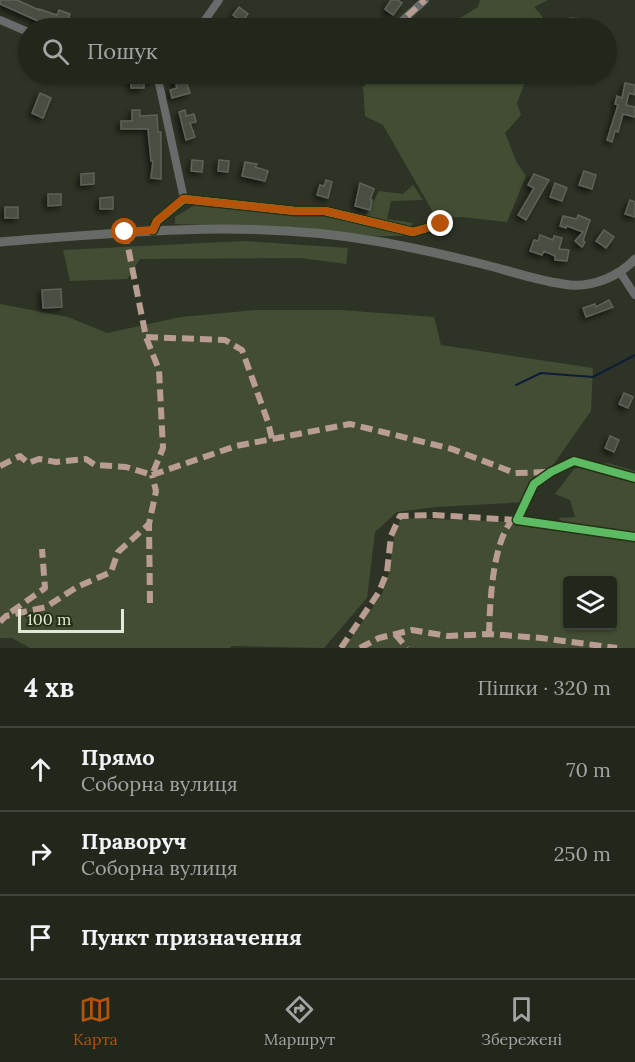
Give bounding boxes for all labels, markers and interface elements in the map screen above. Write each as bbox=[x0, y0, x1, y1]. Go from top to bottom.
search box bbox=[18, 18, 617, 84]
icon: search bbox=[39, 35, 72, 68]
text: Пошук bbox=[87, 37, 158, 65]
route end bbox=[427, 210, 453, 236]
route start bbox=[111, 218, 137, 244]
map controls bbox=[563, 576, 617, 630]
button: layers bbox=[563, 576, 617, 630]
scale bar bbox=[18, 606, 124, 634]
text: 100 m bbox=[27, 609, 71, 629]
text: 4 хв bbox=[24, 671, 74, 704]
text: Пішки · 320 m bbox=[477, 675, 611, 700]
text: Прямо bbox=[81, 743, 155, 771]
icon: ahead bbox=[24, 753, 57, 786]
text: 70 m bbox=[566, 757, 611, 782]
text: Соборна вулиця bbox=[81, 771, 238, 796]
text: Праворуч bbox=[81, 827, 187, 855]
icon: right bbox=[24, 837, 57, 870]
text: 250 m bbox=[554, 841, 611, 866]
text: Соборна вулиця bbox=[81, 855, 238, 880]
icon: arrive bbox=[24, 921, 57, 954]
text: Пункт призначення bbox=[81, 923, 302, 951]
tab: Карта bbox=[73, 993, 118, 1049]
tab: Маршрут bbox=[264, 993, 335, 1049]
tab: Збережені bbox=[481, 993, 562, 1049]

